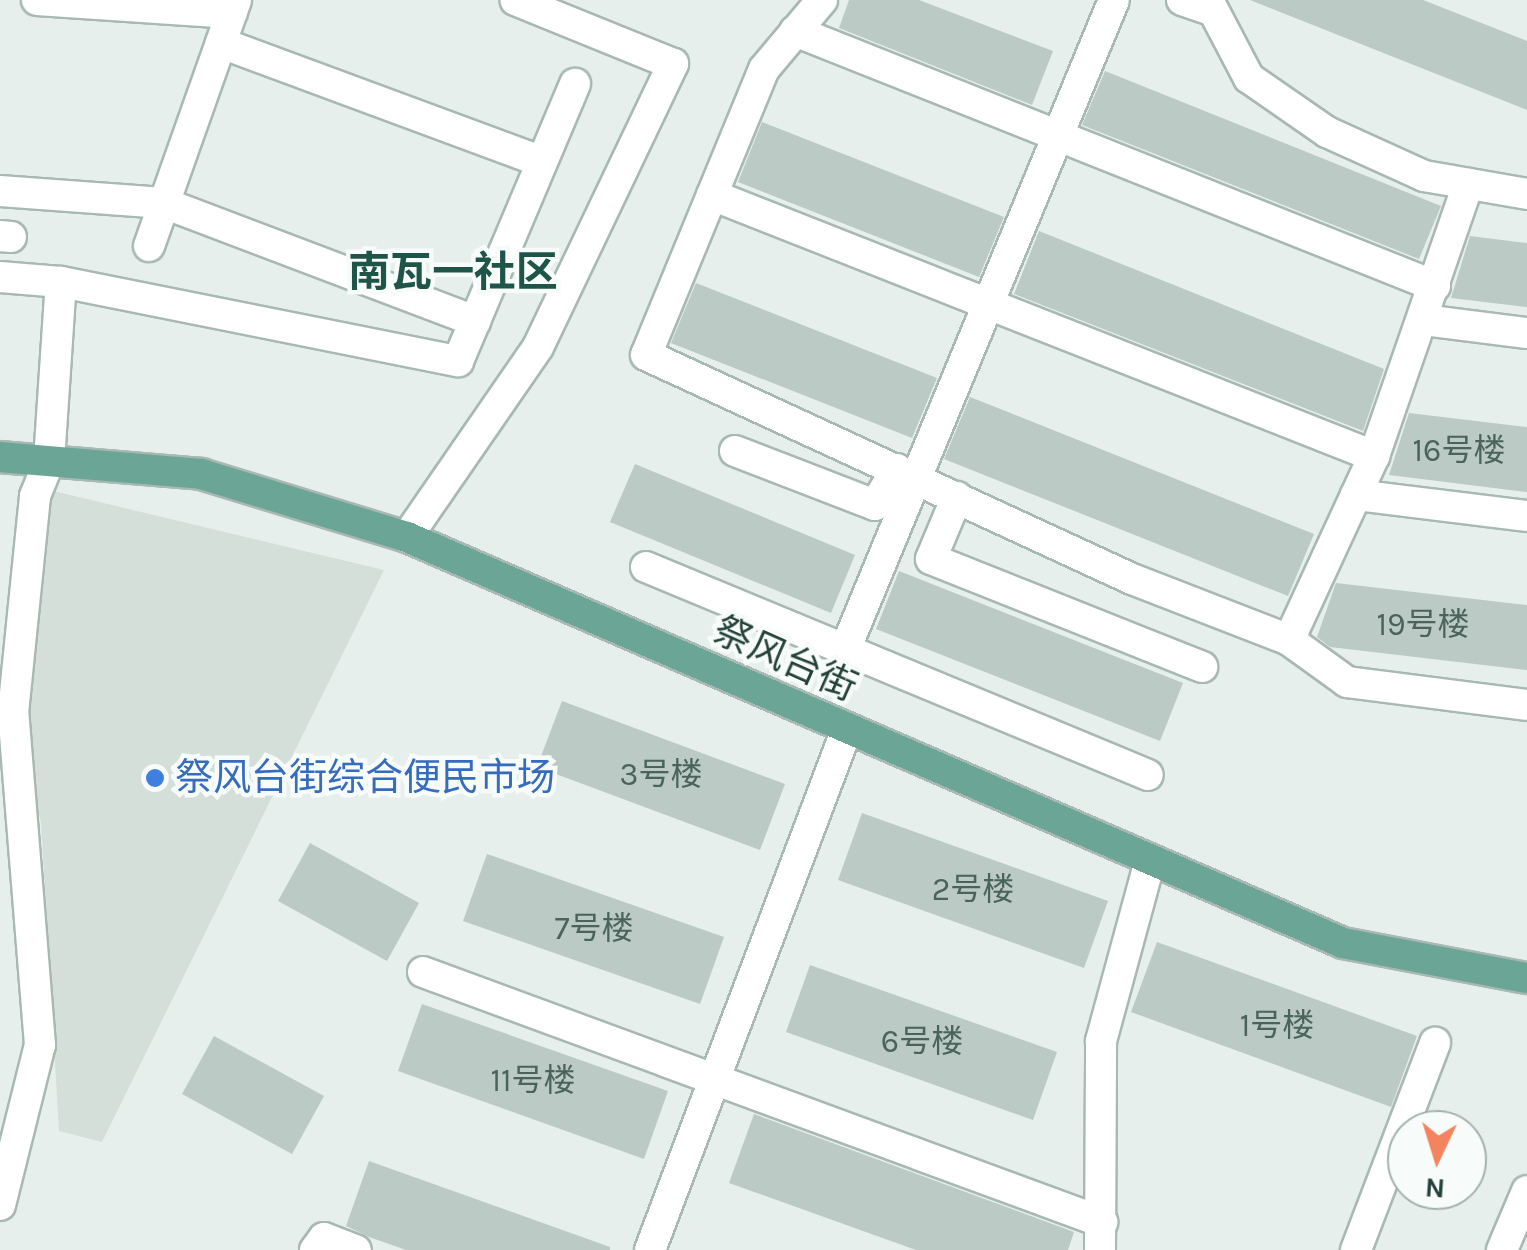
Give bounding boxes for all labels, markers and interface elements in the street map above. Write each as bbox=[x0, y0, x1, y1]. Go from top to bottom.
district label: 南瓦一社区 bbox=[348, 247, 558, 297]
house number: 16号楼 bbox=[1413, 432, 1505, 470]
house number: 19号楼 bbox=[1376, 606, 1470, 644]
street label: 祭风台街 bbox=[706, 607, 864, 711]
place label: 祭风台街综合便民市场 bbox=[175, 755, 555, 801]
house number: 3号楼 bbox=[620, 756, 702, 794]
marker: 祭风台街综合便民市场 bbox=[144, 767, 166, 789]
house number: 2号楼 bbox=[932, 871, 1014, 909]
house number: 7号楼 bbox=[554, 910, 634, 948]
house number: 1号楼 bbox=[1240, 1007, 1314, 1045]
house number: 6号楼 bbox=[881, 1023, 963, 1061]
house number: 11号楼 bbox=[490, 1062, 576, 1100]
north arrow bbox=[1387, 1110, 1487, 1210]
text: N bbox=[1424, 1171, 1446, 1206]

